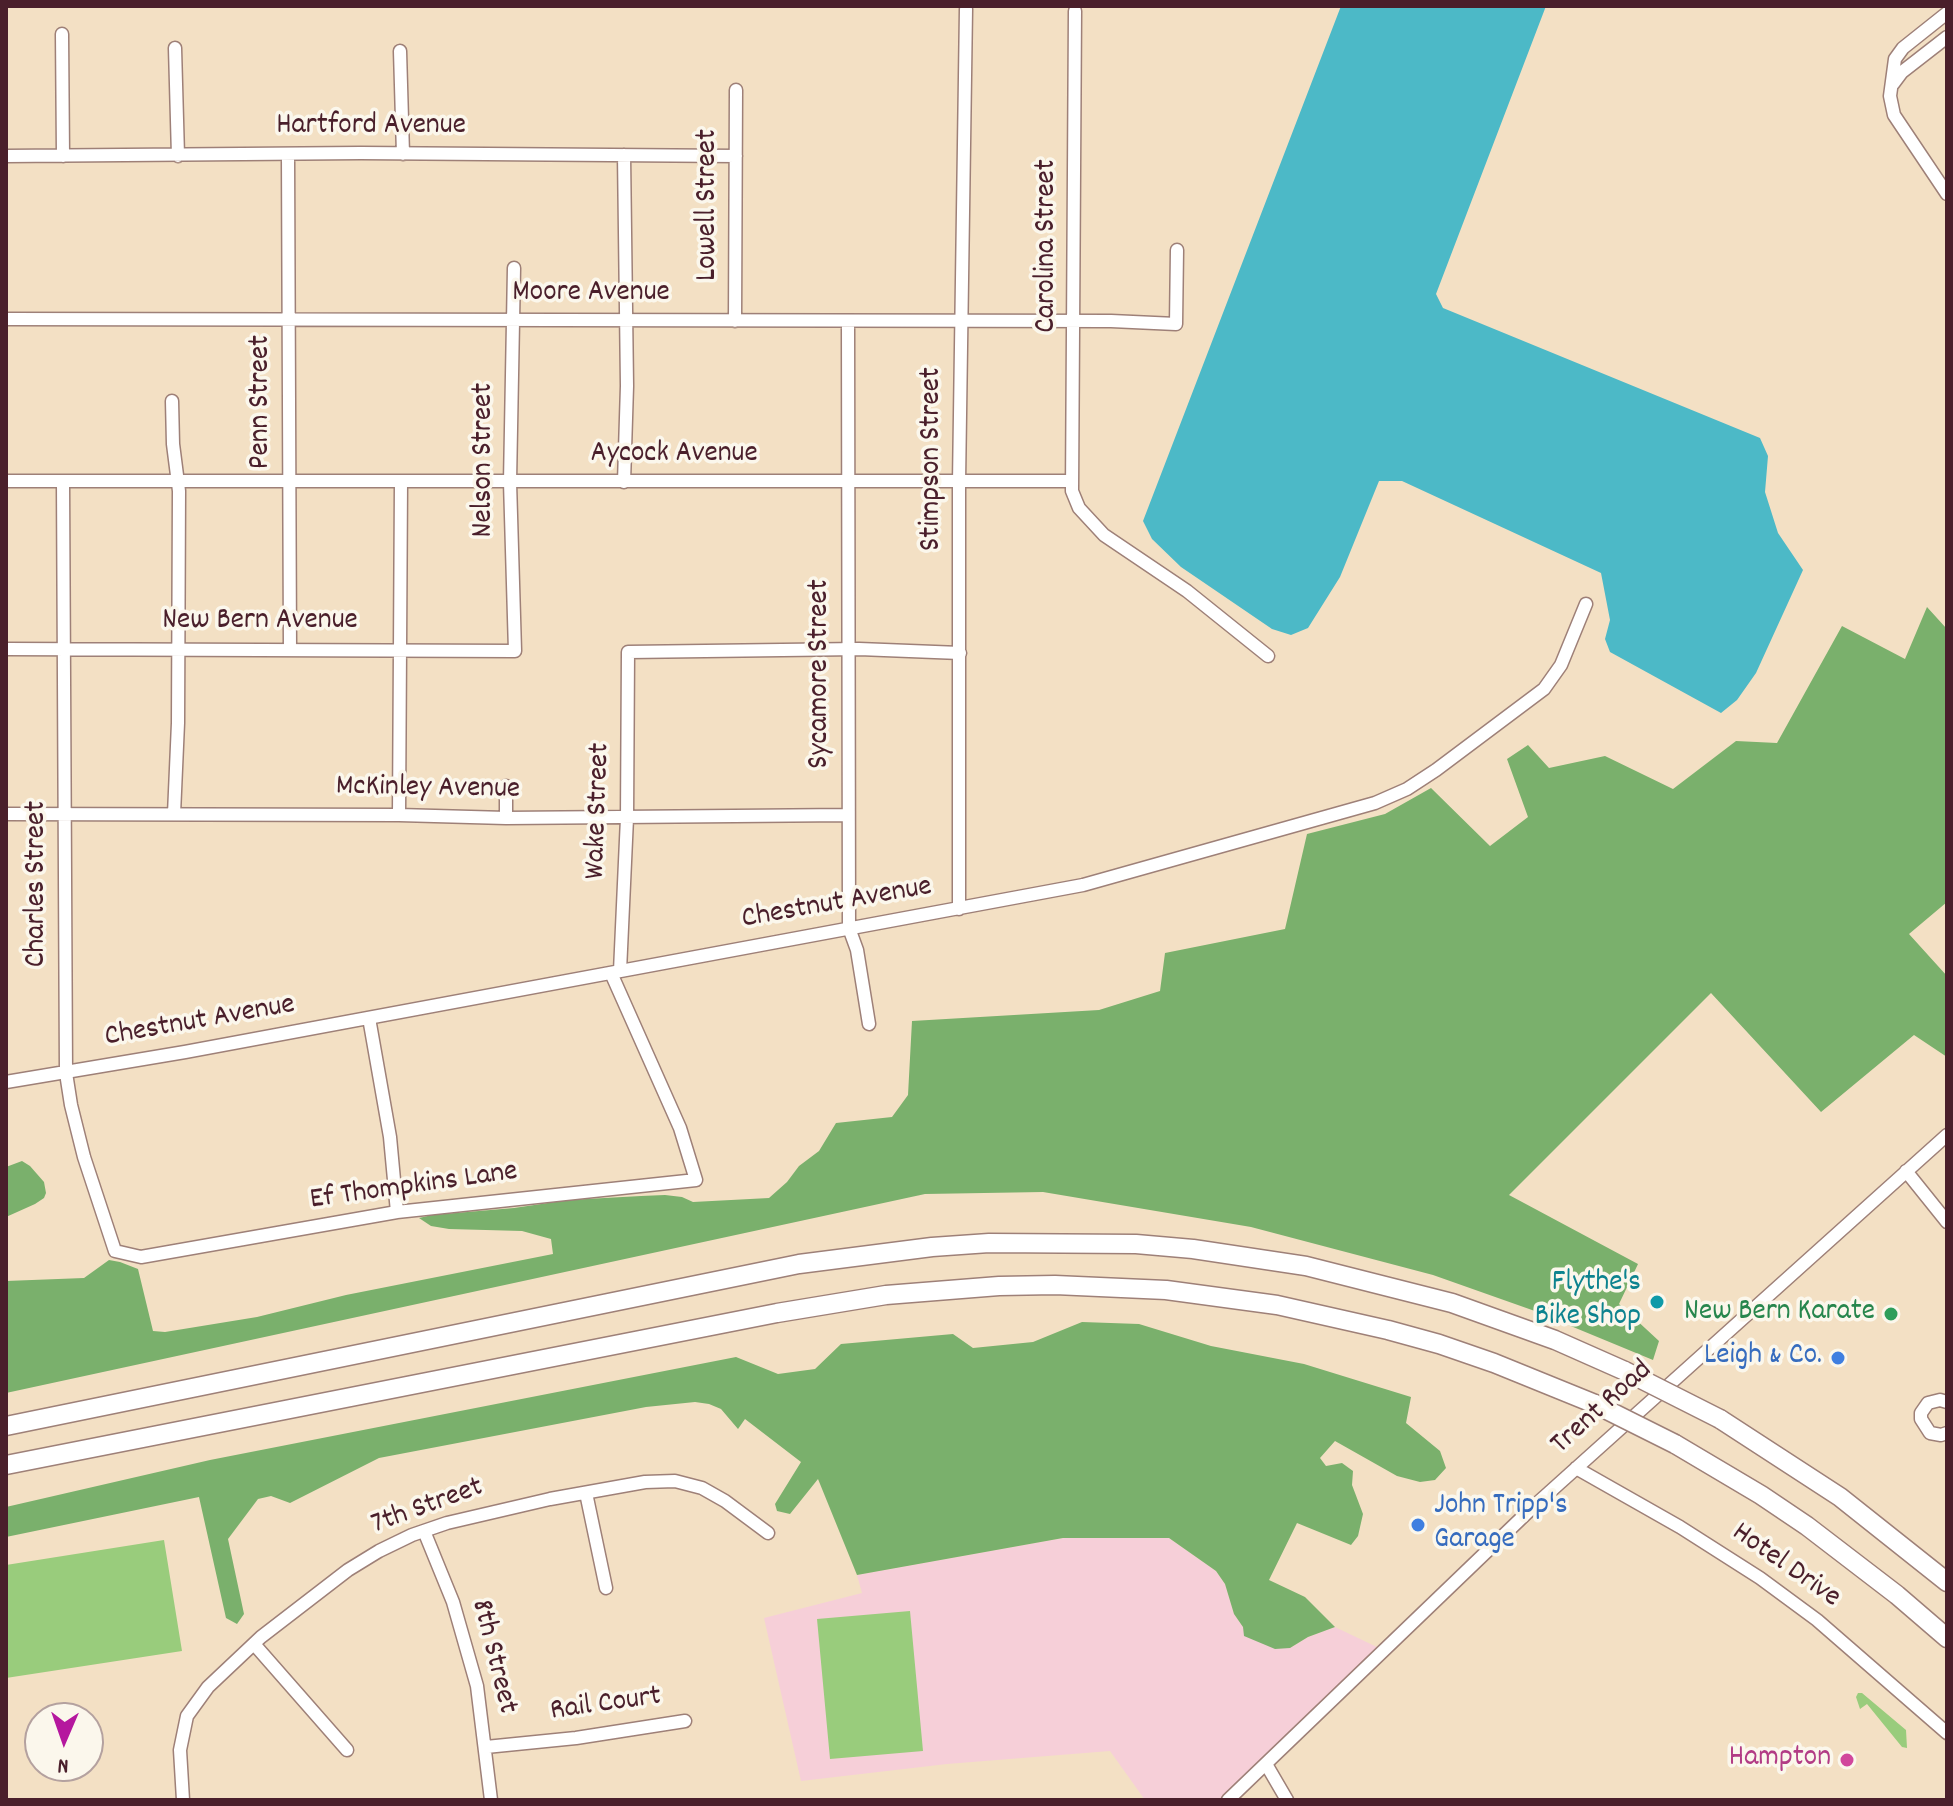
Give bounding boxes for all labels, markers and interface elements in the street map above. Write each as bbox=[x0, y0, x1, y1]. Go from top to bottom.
street label: Hartford Avenue bbox=[276, 110, 466, 146]
street label: Lowell Street bbox=[692, 129, 728, 281]
street label: Carolina Street bbox=[1031, 159, 1067, 333]
street label: Moore Avenue bbox=[512, 277, 670, 313]
street label: Penn Street bbox=[245, 335, 281, 469]
street label: Stimpson Street bbox=[916, 367, 952, 551]
street label: Nelson Street bbox=[468, 383, 504, 537]
street label: Aycock Avenue bbox=[590, 438, 758, 474]
street label: Sycamore Street bbox=[804, 579, 840, 769]
street label: New Bern Avenue bbox=[162, 605, 358, 641]
street label: Wake Street bbox=[580, 742, 620, 880]
street label: McKinley Avenue bbox=[336, 770, 520, 810]
street label: Charles Street bbox=[21, 801, 57, 967]
street label: Chestnut Avenue bbox=[739, 871, 935, 939]
street label: Chestnut Avenue bbox=[102, 989, 298, 1057]
street label: Ef Thompkins Lane bbox=[308, 1156, 520, 1220]
place label: Flythe's Bike Shop bbox=[1535, 1267, 1641, 1338]
marker: Flythe's Bike Shop bbox=[1648, 1293, 1666, 1311]
place label: New Bern Karate bbox=[1684, 1296, 1875, 1332]
marker: New Bern Karate bbox=[1882, 1305, 1900, 1323]
place label: Leigh & Co. bbox=[1704, 1340, 1822, 1376]
marker: Leigh & Co. bbox=[1829, 1349, 1847, 1367]
street label: Trent Road bbox=[1545, 1354, 1661, 1464]
street label: 7th Street bbox=[367, 1471, 489, 1545]
place label: John Tripp's Garage bbox=[1434, 1490, 1568, 1560]
marker: John Tripp's Garage bbox=[1409, 1516, 1427, 1534]
street label: Hotel Drive bbox=[1724, 1516, 1846, 1618]
street label: 8th Street bbox=[460, 1596, 524, 1718]
street label: Rail Court bbox=[548, 1680, 664, 1732]
north arrow bbox=[24, 1702, 104, 1782]
place label: Hampton bbox=[1729, 1742, 1831, 1778]
text: N bbox=[57, 1749, 69, 1780]
marker: Hampton bbox=[1838, 1751, 1856, 1769]

